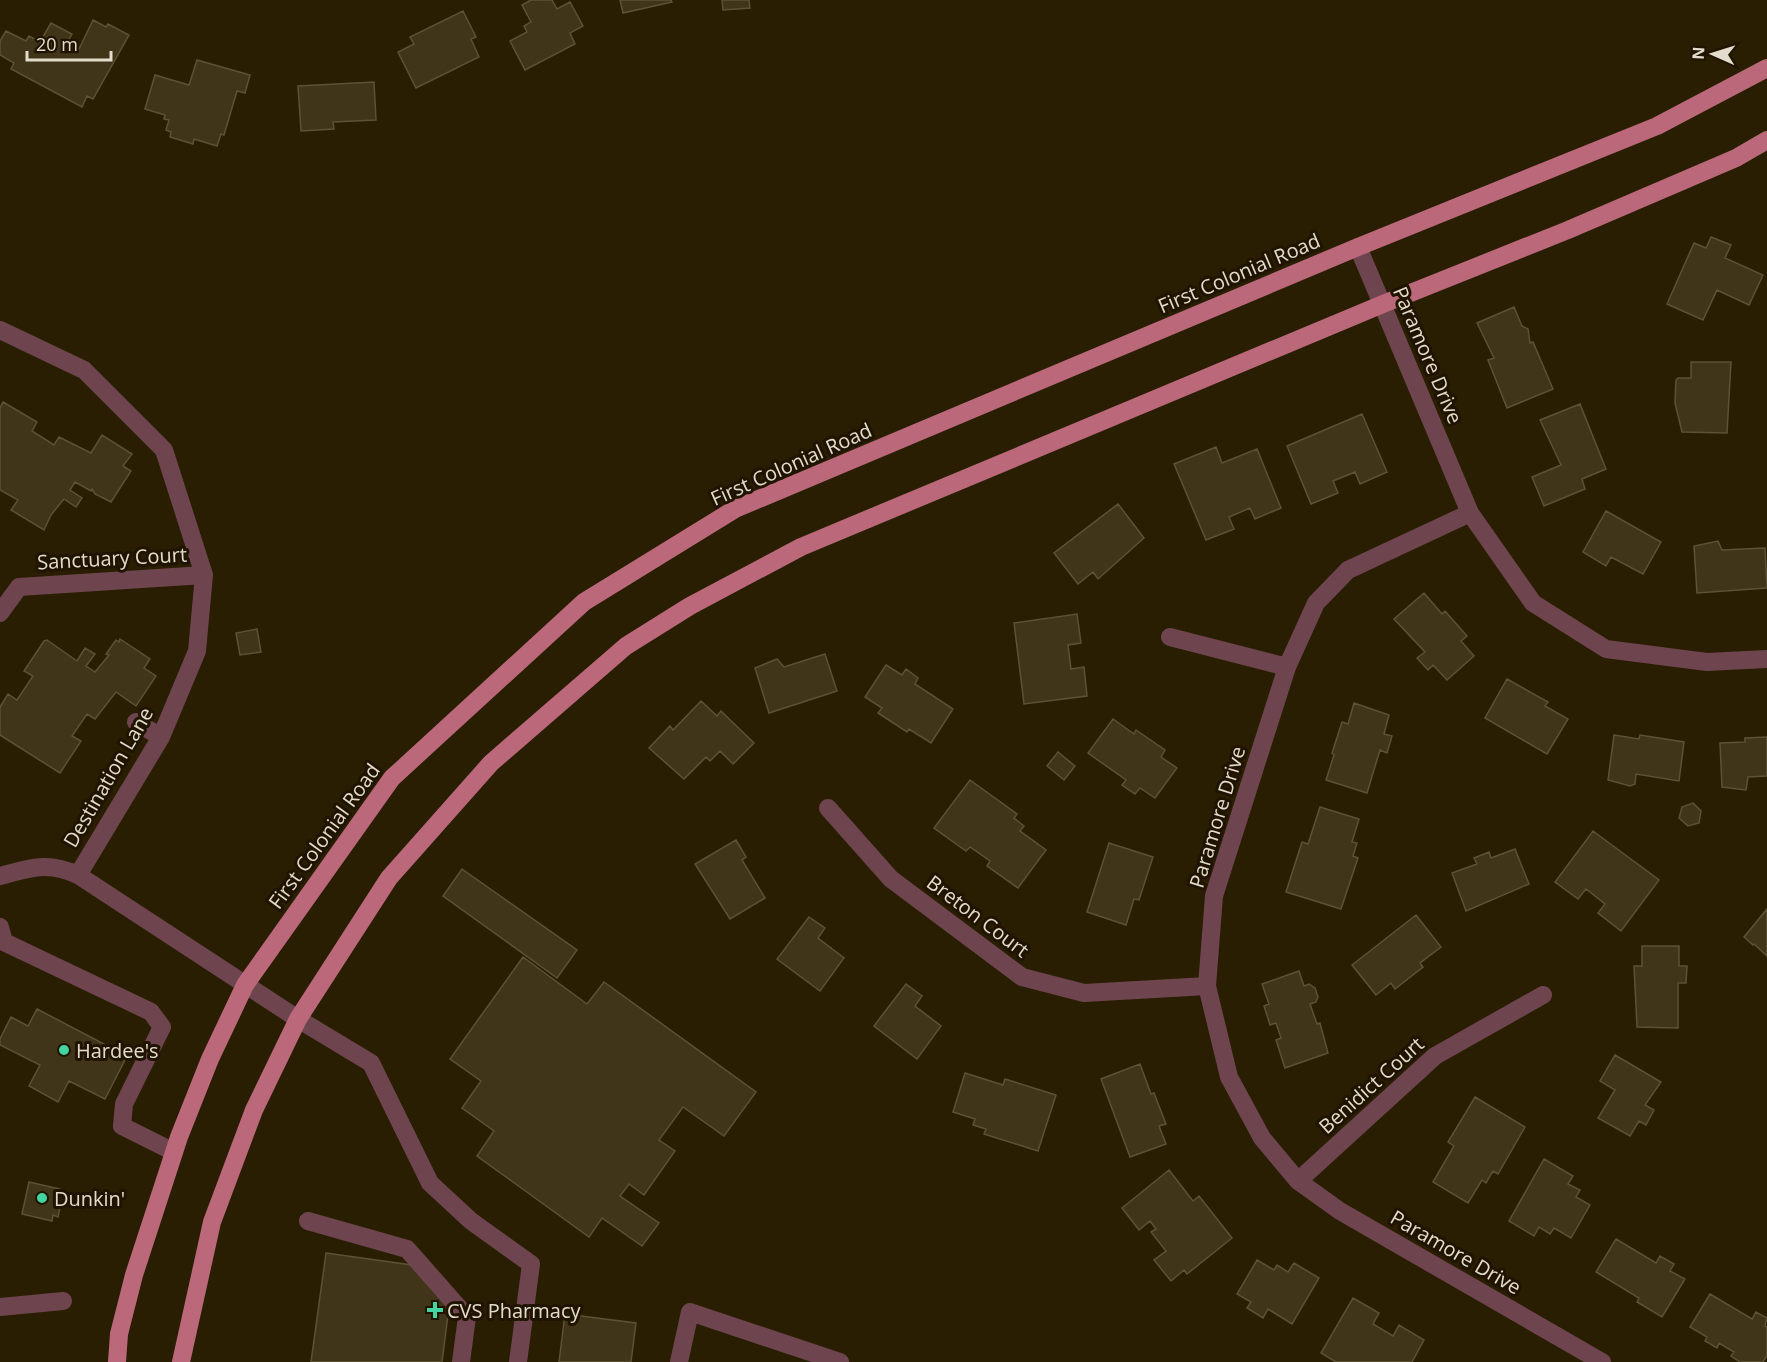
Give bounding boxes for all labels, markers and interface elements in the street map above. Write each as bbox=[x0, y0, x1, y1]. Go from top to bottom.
scale bar bbox=[27, 24, 111, 62]
north arrow bbox=[1683, 24, 1743, 84]
text: 20 m bbox=[36, 32, 78, 56]
text: N bbox=[1687, 46, 1709, 60]
street label: First Colonial Road bbox=[1154, 227, 1324, 319]
street label: Paramore Drive bbox=[1387, 282, 1469, 428]
street label: First Colonial Road bbox=[706, 416, 876, 512]
street label: Sanctuary Court bbox=[36, 541, 188, 575]
street label: Destination Lane bbox=[57, 702, 159, 852]
street label: Paramore Drive bbox=[1183, 743, 1251, 891]
street label: First Colonial Road bbox=[262, 758, 386, 914]
street label: Breton Court bbox=[921, 869, 1035, 963]
street label: Benidict Court bbox=[1313, 1031, 1429, 1139]
place label: Hardee's bbox=[76, 1037, 159, 1064]
marker: Hardee's bbox=[57, 1043, 71, 1057]
place label: Dunkin' bbox=[54, 1185, 125, 1212]
marker: Dunkin' bbox=[35, 1191, 49, 1205]
street label: Paramore Drive bbox=[1386, 1204, 1526, 1300]
place label: CVS Pharmacy bbox=[447, 1297, 581, 1324]
marker: CVS Pharmacy bbox=[428, 1303, 442, 1317]

